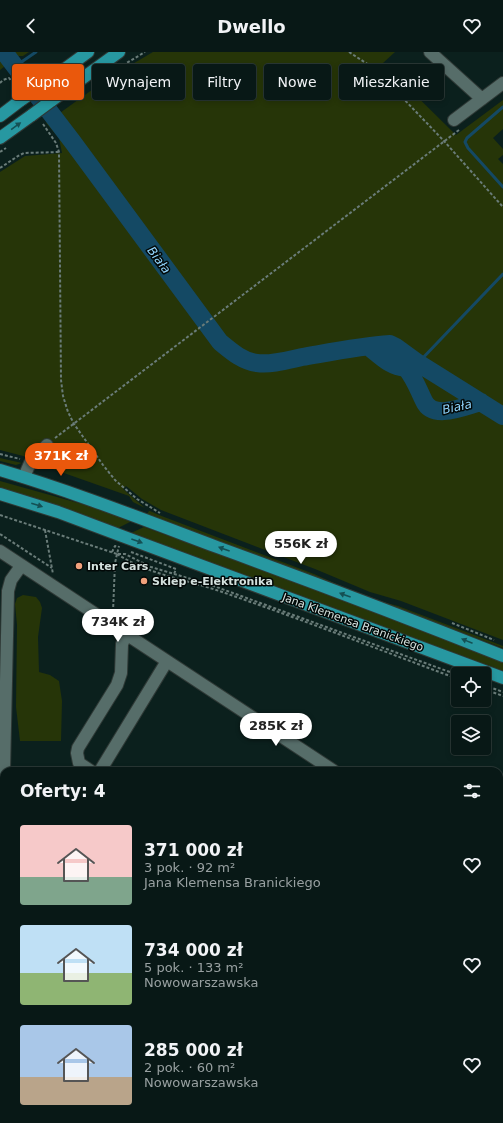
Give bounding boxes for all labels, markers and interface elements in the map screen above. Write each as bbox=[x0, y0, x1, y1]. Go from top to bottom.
icon: back bbox=[20, 15, 42, 37]
icon: heart bbox=[461, 15, 483, 37]
text: Dwello bbox=[217, 16, 286, 37]
chip: Kupno bbox=[12, 64, 84, 100]
chip: Wynajem bbox=[92, 64, 185, 100]
chip: Filtry bbox=[193, 64, 256, 100]
chip: Nowe bbox=[264, 64, 331, 100]
chip: Mieszkanie bbox=[339, 64, 444, 100]
one-way arrow bbox=[11, 122, 21, 130]
water label: Biała bbox=[144, 244, 174, 276]
water label: Biała bbox=[441, 397, 473, 417]
pin: 371K zł bbox=[24, 443, 98, 477]
text: 371K zł bbox=[34, 448, 88, 463]
one-way arrow bbox=[32, 503, 44, 509]
pin: 556K zł bbox=[264, 531, 338, 565]
text: 556K zł bbox=[274, 536, 328, 551]
one-way arrow bbox=[131, 539, 143, 545]
one-way arrow bbox=[217, 546, 229, 552]
place label: Inter Cars bbox=[87, 560, 149, 573]
marker: Inter Cars bbox=[74, 561, 84, 571]
place label: Sklep e-Elektronika bbox=[152, 575, 273, 588]
marker: Sklep e-Elektronika bbox=[139, 576, 149, 586]
street label: Jana Klemensa Branickiego bbox=[279, 590, 426, 654]
one-way arrow bbox=[339, 591, 351, 597]
pin: 734K zł bbox=[81, 609, 155, 643]
text: 734K zł bbox=[91, 614, 145, 629]
one-way arrow bbox=[460, 638, 472, 644]
map controls bbox=[451, 667, 491, 755]
button: locate bbox=[451, 667, 491, 707]
pin: 285K zł bbox=[239, 713, 313, 747]
button: layers bbox=[451, 715, 491, 755]
text: 285K zł bbox=[249, 718, 303, 733]
icon: filters bbox=[461, 780, 483, 802]
text: Oferty: 4 bbox=[20, 781, 106, 801]
text: 371 000 zł bbox=[144, 840, 243, 860]
icon: home bbox=[52, 841, 100, 889]
icon: heart bbox=[461, 854, 483, 876]
text: 3 pok. · 92 m² bbox=[144, 860, 235, 875]
text: Jana Klemensa Branickiego bbox=[144, 875, 321, 890]
text: 734 000 zł bbox=[144, 940, 243, 960]
icon: home bbox=[52, 941, 100, 989]
icon: heart bbox=[461, 954, 483, 976]
text: 5 pok. · 133 m² bbox=[144, 960, 244, 975]
text: Nowowarszawska bbox=[144, 975, 258, 990]
text: 285 000 zł bbox=[144, 1040, 243, 1060]
icon: home bbox=[52, 1041, 100, 1089]
icon: heart bbox=[461, 1054, 483, 1076]
text: 2 pok. · 60 m² bbox=[144, 1060, 235, 1075]
text: Nowowarszawska bbox=[144, 1075, 258, 1090]

